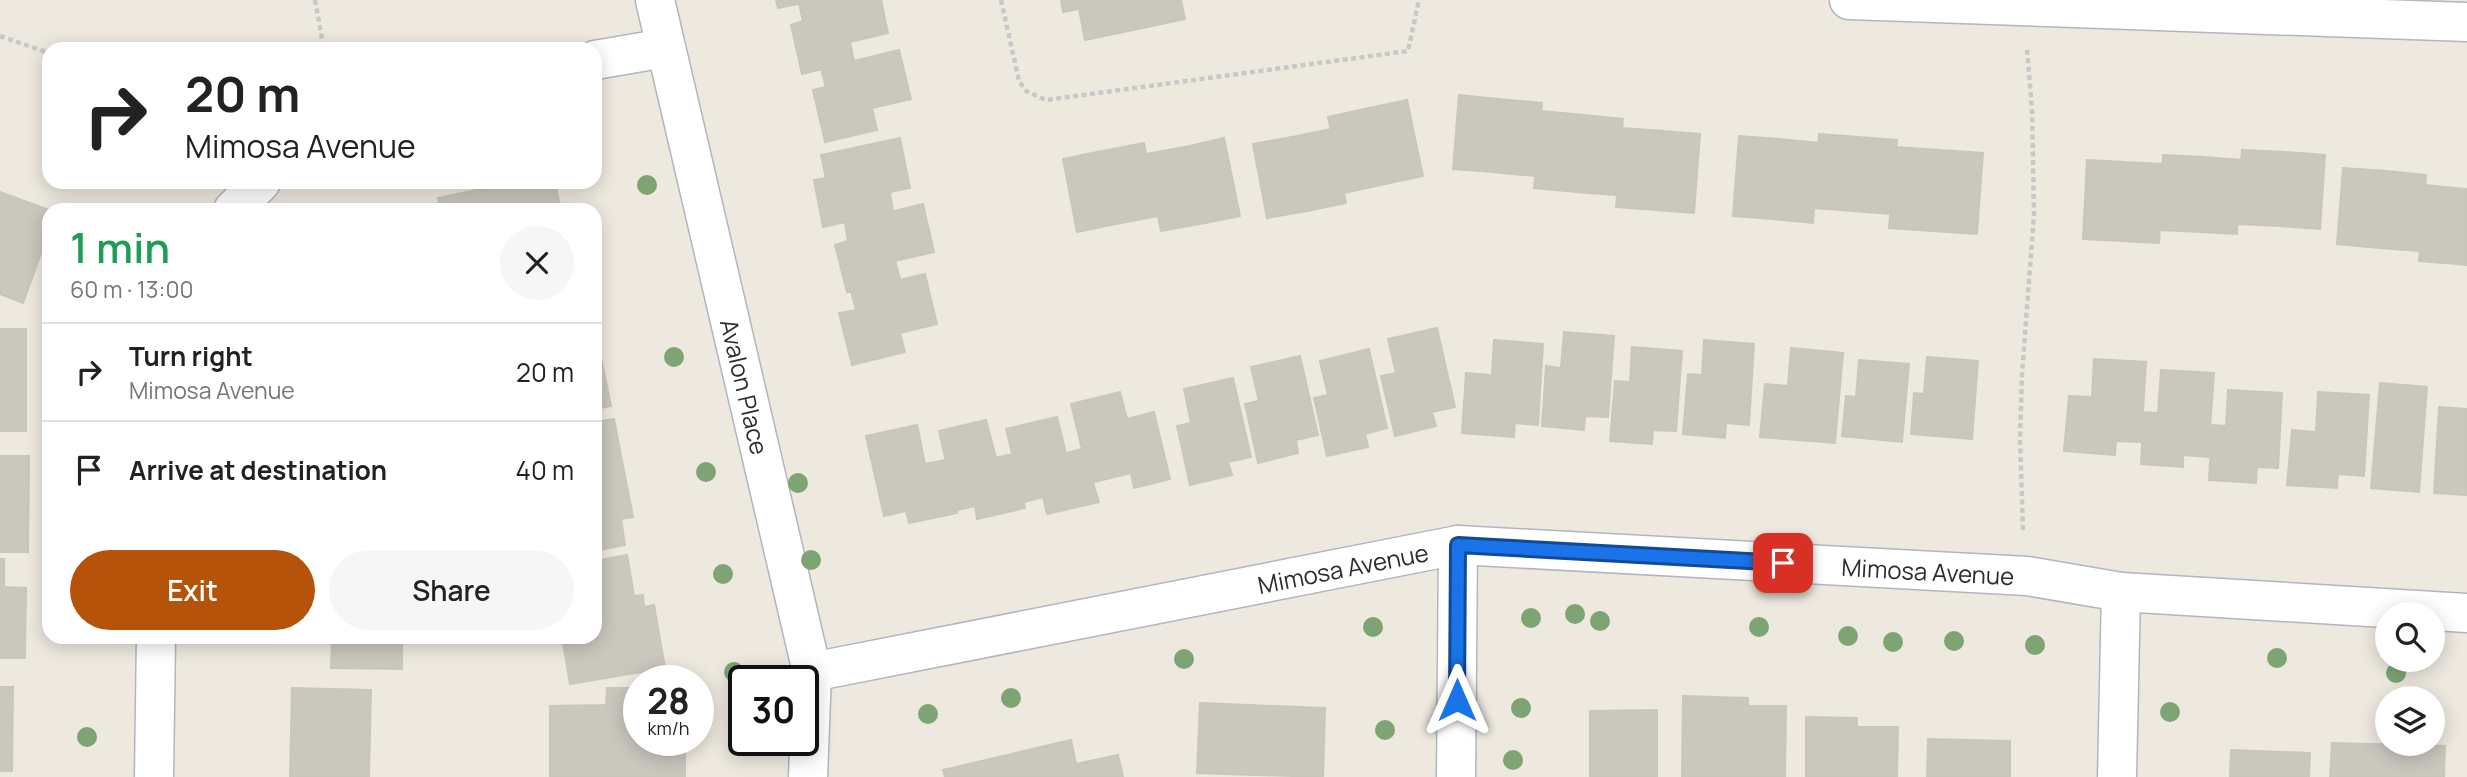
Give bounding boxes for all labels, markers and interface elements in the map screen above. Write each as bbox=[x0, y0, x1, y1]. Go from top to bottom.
text: 20 m bbox=[185, 60, 300, 127]
icon: right bbox=[70, 70, 161, 161]
text: Mimosa Avenue bbox=[185, 124, 416, 168]
text: 1 min bbox=[70, 218, 170, 276]
button: close bbox=[500, 226, 574, 300]
text: 60 m · 13:00 bbox=[70, 273, 193, 305]
street label: Avalon Place bbox=[714, 315, 777, 458]
text: Turn right bbox=[129, 338, 253, 374]
icon: right bbox=[70, 353, 108, 391]
text: 20 m bbox=[516, 354, 574, 390]
text: Mimosa Avenue bbox=[129, 374, 295, 406]
icon: arrive bbox=[70, 451, 108, 489]
text: Arrive at destination bbox=[129, 452, 387, 488]
text: 40 m bbox=[516, 452, 574, 488]
pin bbox=[1753, 533, 1813, 593]
street label: Mimosa Avenue bbox=[1255, 535, 1431, 601]
icon: arrive bbox=[1764, 544, 1802, 582]
street label: Mimosa Avenue bbox=[1841, 549, 2015, 592]
button: Exit bbox=[70, 550, 315, 630]
button: Share bbox=[329, 550, 574, 630]
map controls bbox=[2375, 602, 2445, 756]
button: search bbox=[2375, 602, 2445, 672]
position arrow bbox=[1420, 663, 1494, 737]
speed limit sign: 30 bbox=[728, 665, 819, 756]
text: 28 bbox=[647, 677, 690, 725]
button: layers bbox=[2375, 686, 2445, 756]
text: km/h bbox=[648, 716, 689, 740]

